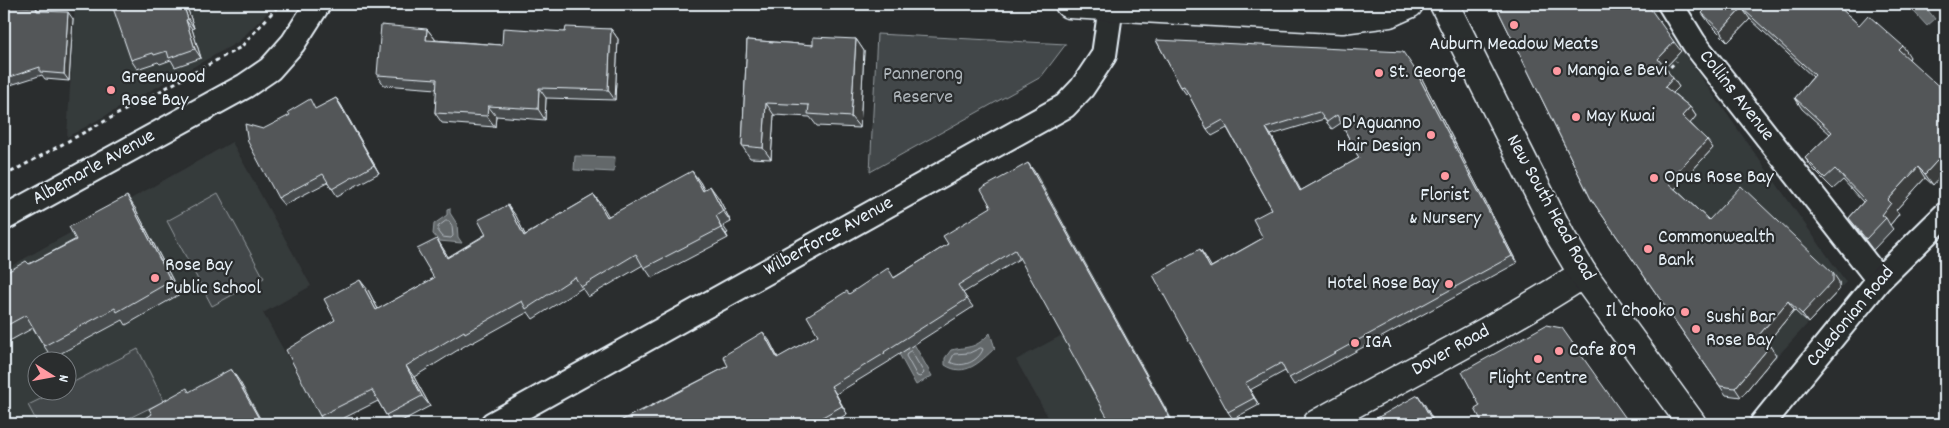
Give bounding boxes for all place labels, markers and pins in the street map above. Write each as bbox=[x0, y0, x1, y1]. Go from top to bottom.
marker: Auburn Meadow Meats bbox=[1508, 19, 1520, 31]
place label: Auburn Meadow Meats bbox=[1429, 31, 1599, 59]
place label: Mangia e Bevi bbox=[1567, 57, 1668, 85]
place label: St. George bbox=[1389, 59, 1466, 87]
place label: Greenwood Rose Bay bbox=[121, 64, 205, 115]
marker: Mangia e Bevi bbox=[1551, 65, 1563, 77]
marker: St. George bbox=[1373, 67, 1385, 79]
marker: Greenwood Rose Bay bbox=[105, 84, 117, 96]
place label: May Kwai bbox=[1586, 103, 1655, 131]
place label: D'Aguanno Hair Design bbox=[1337, 110, 1421, 161]
marker: May Kwai bbox=[1570, 111, 1582, 123]
marker: D'Aguanno Hair Design bbox=[1425, 129, 1437, 141]
place label: Opus Rose Bay bbox=[1664, 164, 1775, 192]
marker: Florist & Nursery bbox=[1439, 170, 1451, 182]
marker: Opus Rose Bay bbox=[1648, 172, 1660, 184]
place label: Florist & Nursery bbox=[1409, 182, 1482, 233]
place label: Commonwealth Bank bbox=[1658, 224, 1775, 275]
marker: Commonwealth Bank bbox=[1642, 243, 1654, 255]
place label: Rose Bay Public School bbox=[165, 252, 261, 303]
place label: Hotel Rose Bay bbox=[1327, 270, 1440, 298]
marker: Rose Bay Public School bbox=[149, 272, 161, 284]
marker: Hotel Rose Bay bbox=[1443, 278, 1455, 290]
place label: Il Chooko bbox=[1606, 298, 1675, 326]
place label: Sushi Bar Rose Bay bbox=[1706, 304, 1776, 355]
marker: Il Chooko bbox=[1679, 306, 1691, 318]
marker: Sushi Bar Rose Bay bbox=[1690, 323, 1702, 335]
place label: IGA bbox=[1365, 329, 1392, 357]
marker: IGA bbox=[1349, 337, 1361, 349]
place label: Cafe 809 bbox=[1569, 337, 1637, 365]
marker: Cafe 809 bbox=[1553, 345, 1565, 357]
marker: Flight Centre bbox=[1532, 353, 1544, 365]
place label: Flight Centre bbox=[1489, 365, 1588, 393]

